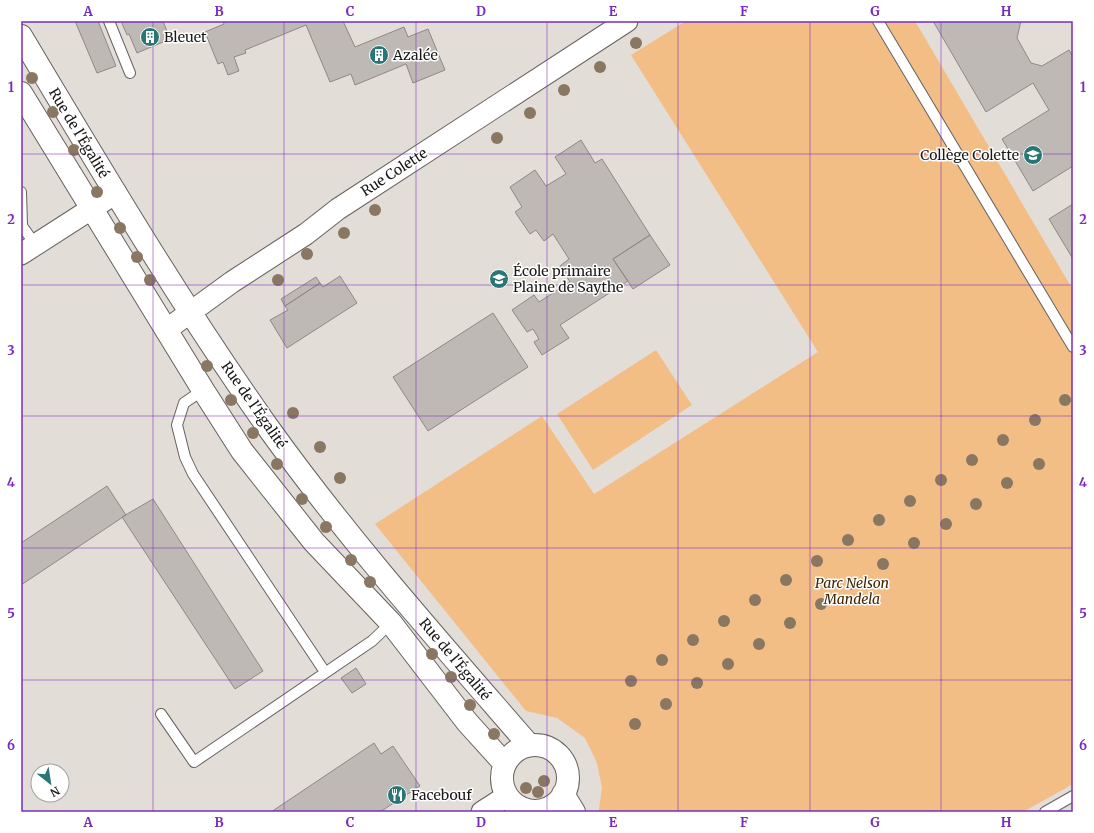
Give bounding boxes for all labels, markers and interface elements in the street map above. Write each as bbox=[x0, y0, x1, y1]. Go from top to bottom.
text: A bbox=[82, 3, 93, 20]
text: B bbox=[214, 3, 224, 20]
text: C bbox=[346, 3, 355, 20]
text: D bbox=[476, 3, 486, 20]
text: E bbox=[609, 3, 618, 20]
text: F bbox=[740, 3, 748, 20]
text: G bbox=[870, 3, 880, 20]
text: H bbox=[1001, 3, 1012, 20]
building icon: Bleuet bbox=[139, 26, 161, 48]
place label: Bleuet bbox=[164, 28, 207, 46]
building icon: Azalée bbox=[368, 44, 390, 66]
place label: Azalée bbox=[392, 46, 438, 64]
text: 1 bbox=[8, 79, 14, 96]
text: 1 bbox=[1080, 79, 1086, 96]
street label: Rue de l'Égalité bbox=[45, 85, 113, 181]
street label: Rue Colette bbox=[357, 144, 431, 200]
school or university icon: Collège Colette bbox=[1022, 144, 1044, 166]
place label: Collège Colette bbox=[920, 146, 1019, 164]
text: 2 bbox=[7, 211, 15, 228]
text: 2 bbox=[1079, 211, 1087, 228]
place label: École primaire Plaine de Saythe bbox=[513, 262, 623, 296]
school or university icon: École primaire Plaine de Saythe bbox=[488, 268, 510, 290]
text: 3 bbox=[7, 342, 15, 359]
text: 3 bbox=[1079, 342, 1087, 359]
street label: Rue de l'Égalité bbox=[217, 358, 291, 452]
text: 4 bbox=[7, 474, 16, 491]
text: 4 bbox=[1079, 474, 1088, 491]
park label: Parc Nelson Mandela bbox=[815, 574, 889, 608]
text: 5 bbox=[7, 605, 15, 622]
text: 5 bbox=[1079, 605, 1087, 622]
street label: Rue de l'Égalité bbox=[415, 614, 495, 704]
text: 6 bbox=[7, 737, 15, 754]
text: 6 bbox=[1079, 737, 1087, 754]
north arrow bbox=[30, 763, 70, 803]
text: N bbox=[47, 783, 62, 800]
restaurant icon: Facebouf bbox=[386, 784, 408, 806]
place label: Facebouf bbox=[411, 786, 472, 804]
text: A bbox=[82, 814, 93, 831]
text: B bbox=[214, 814, 224, 831]
text: C bbox=[346, 814, 355, 831]
text: D bbox=[476, 814, 486, 831]
text: E bbox=[609, 814, 618, 831]
text: F bbox=[740, 814, 748, 831]
text: G bbox=[870, 814, 880, 831]
text: H bbox=[1001, 814, 1012, 831]

